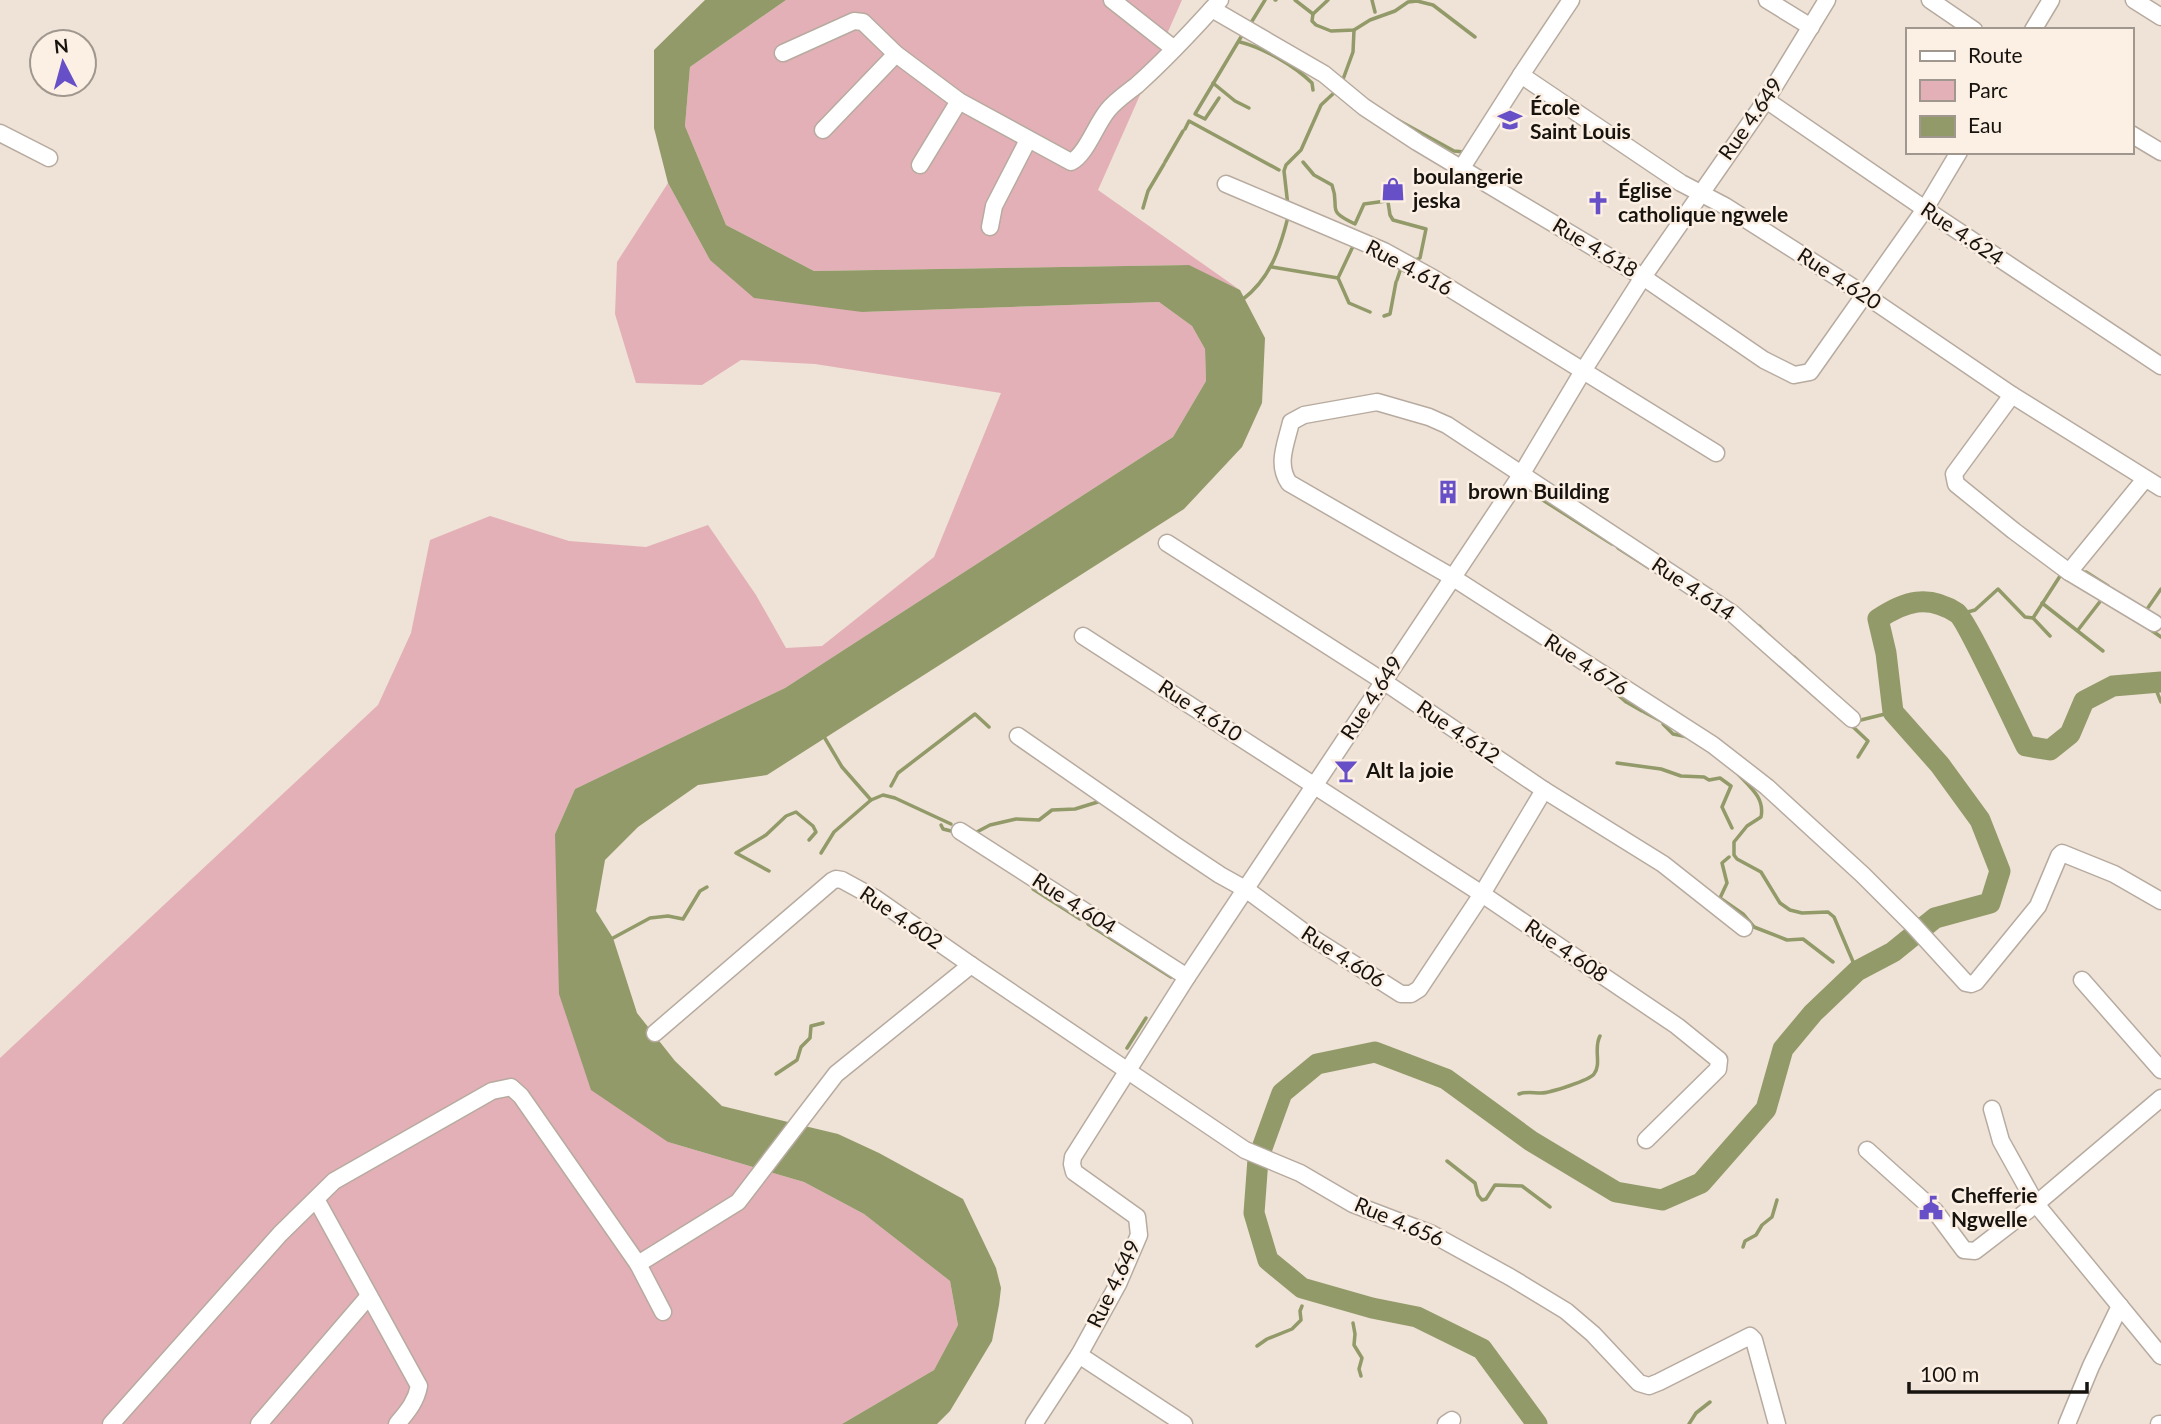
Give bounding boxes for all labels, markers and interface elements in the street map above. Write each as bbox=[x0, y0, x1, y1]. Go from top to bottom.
north arrow bbox=[28, 28, 98, 98]
legend bbox=[1906, 28, 2133, 154]
text: N bbox=[53, 33, 70, 58]
text: Route bbox=[1968, 42, 2023, 67]
street label: Rue 4.649 bbox=[1712, 72, 1787, 164]
text: Parc bbox=[1968, 77, 2008, 102]
place label: École Saint Louis bbox=[1530, 94, 1631, 143]
school or university icon: École Saint Louis bbox=[1496, 106, 1524, 134]
text: Eau bbox=[1968, 112, 2002, 137]
place label: boulangerie jeska bbox=[1412, 163, 1523, 212]
shop icon: boulangerie jeska bbox=[1379, 175, 1407, 203]
place label: Église catholique ngwele bbox=[1618, 177, 1788, 226]
church icon: Église catholique ngwele bbox=[1584, 189, 1612, 217]
street label: Rue 4.624 bbox=[1917, 196, 2009, 270]
street label: Rue 4.618 bbox=[1549, 212, 1643, 282]
street label: Rue 4.616 bbox=[1362, 233, 1457, 300]
street label: Rue 4.620 bbox=[1793, 242, 1886, 314]
building icon: brown Building bbox=[1434, 478, 1462, 506]
place label: brown Building bbox=[1468, 478, 1609, 503]
street label: Rue 4.614 bbox=[1648, 551, 1740, 625]
street label: Rue 4.676 bbox=[1540, 628, 1633, 700]
street label: Rue 4.649 bbox=[1335, 651, 1407, 744]
street label: Rue 4.610 bbox=[1154, 674, 1247, 746]
street label: Rue 4.612 bbox=[1413, 694, 1505, 768]
bar icon: Alt la joie bbox=[1332, 757, 1360, 785]
place label: Alt la joie bbox=[1365, 757, 1454, 782]
street label: Rue 4.604 bbox=[1028, 867, 1121, 939]
street label: Rue 4.602 bbox=[856, 880, 948, 954]
street label: Rue 4.608 bbox=[1521, 913, 1613, 987]
street label: Rue 4.606 bbox=[1297, 920, 1390, 992]
place label: Chefferie Ngwelle bbox=[1951, 1182, 2037, 1231]
street label: Rue 4.656 bbox=[1351, 1191, 1448, 1251]
public building icon: Chefferie Ngwelle bbox=[1917, 1194, 1945, 1222]
street label: Rue 4.649 bbox=[1081, 1235, 1145, 1331]
scale bar bbox=[1909, 1350, 2088, 1394]
text: 100 m bbox=[1920, 1361, 1979, 1386]

